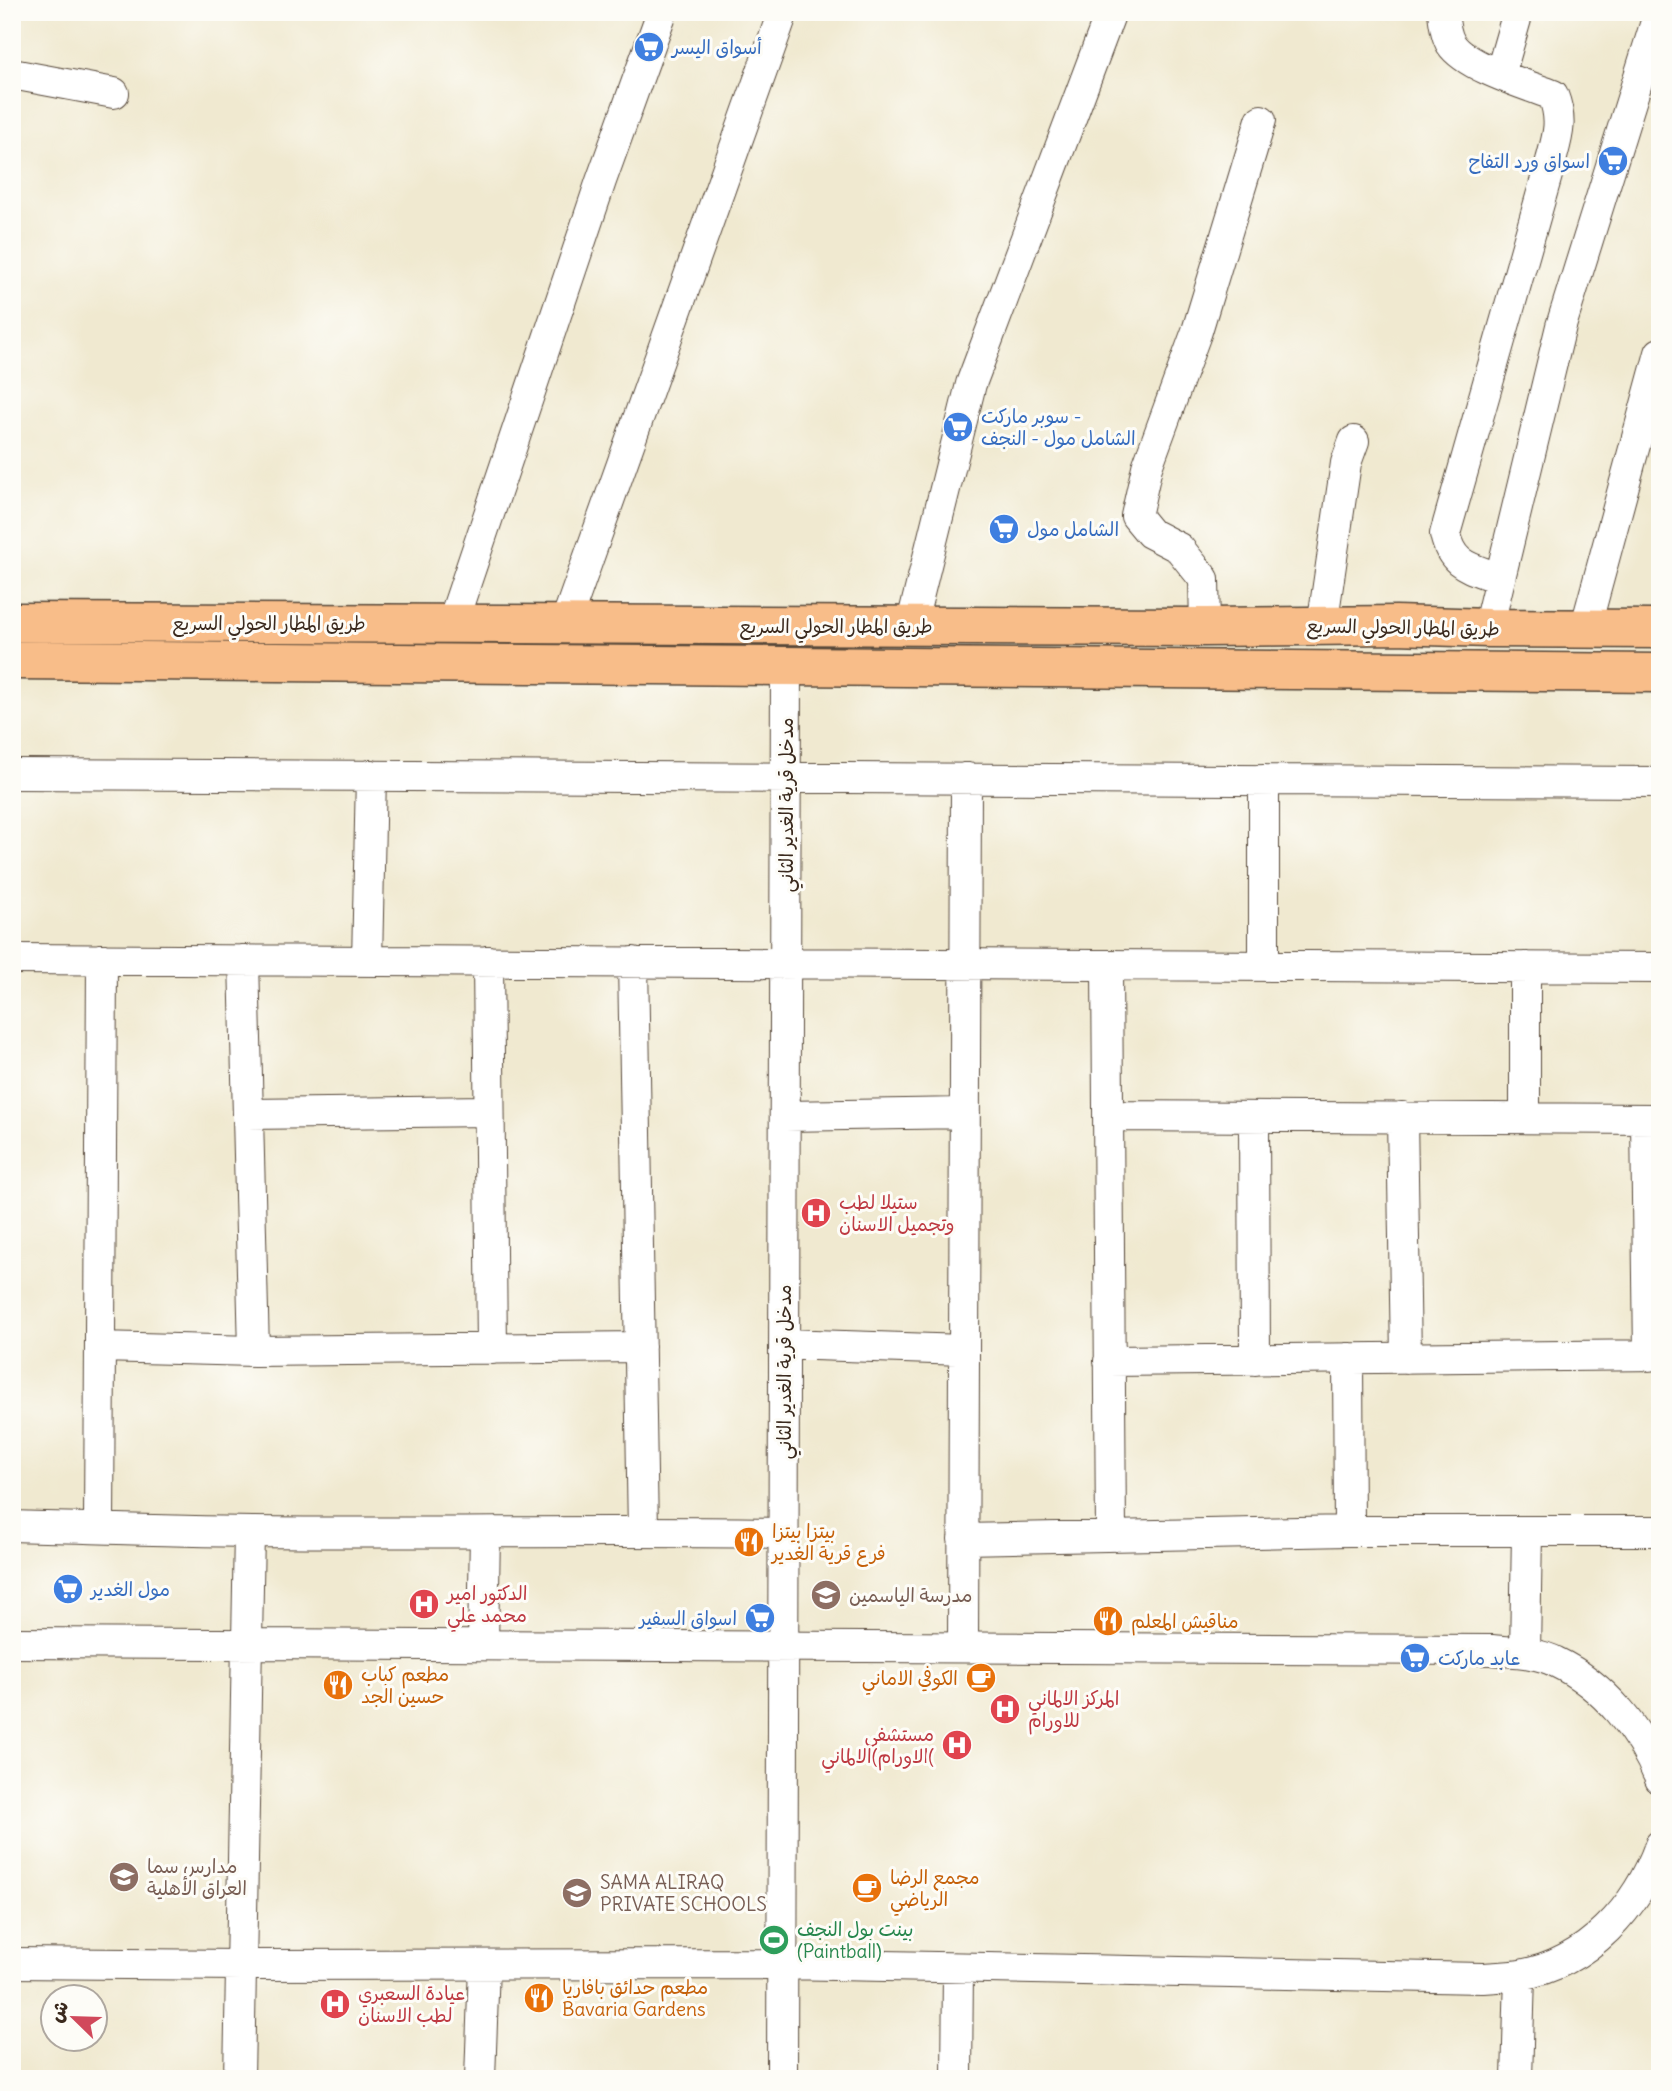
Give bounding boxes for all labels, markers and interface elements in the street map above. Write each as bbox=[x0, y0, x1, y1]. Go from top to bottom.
supermarket icon: أسواق اليسر bbox=[632, 30, 666, 64]
place label: أسواق اليسر bbox=[670, 35, 762, 59]
supermarket icon: اسواق ورد التفاح bbox=[1596, 144, 1630, 178]
place label: اسواق ورد التفاح bbox=[1469, 149, 1590, 174]
place label: سوبر ماركت - الشامل مول - النجف bbox=[981, 404, 1136, 450]
supermarket icon: سوبر ماركت - الشامل مول - النجف bbox=[941, 410, 975, 444]
supermarket icon: الشامل مول bbox=[987, 512, 1021, 546]
place label: الشامل مول bbox=[1027, 517, 1119, 541]
street label: طريق المطار الحولي السريع bbox=[172, 611, 366, 640]
street label: طريق المطار الحولي السريع bbox=[1306, 613, 1500, 646]
street label: طريق المطار الحولي السريع bbox=[739, 614, 933, 643]
street label: مدخل قرية الغدير الثاني bbox=[774, 718, 803, 892]
place label: ستيلا لطب وتجميل الاسنان bbox=[839, 1190, 955, 1236]
hospital icon: ستيلا لطب وتجميل الاسنان bbox=[799, 1196, 833, 1230]
street label: مدخل قرية الغدير الثاني bbox=[772, 1285, 801, 1459]
place label: بيتزا بيتزا فرع قرية الغدير bbox=[770, 1519, 886, 1567]
restaurant icon: بيتزا بيتزا فرع قرية الغدير bbox=[732, 1525, 766, 1559]
supermarket icon: مول الغدير bbox=[51, 1572, 85, 1606]
place label: مول الغدير bbox=[89, 1577, 170, 1601]
school or university icon: مدرسة الياسمين bbox=[809, 1578, 843, 1612]
place label: الدكتور امير محمد علي bbox=[445, 1581, 527, 1632]
place label: مدرسة الياسمين bbox=[849, 1583, 972, 1607]
hospital icon: الدكتور امير محمد علي bbox=[407, 1587, 441, 1621]
supermarket icon: اسواق السفير bbox=[743, 1601, 777, 1635]
restaurant icon: مناقيش المعلم bbox=[1091, 1604, 1125, 1638]
place label: اسواق السفير bbox=[637, 1606, 737, 1630]
place label: مناقيش المعلم bbox=[1131, 1609, 1239, 1636]
supermarket icon: عابد ماركت bbox=[1398, 1641, 1432, 1675]
place label: عابد ماركت bbox=[1438, 1646, 1520, 1670]
cafe icon: الكوفي الاماني bbox=[964, 1661, 998, 1695]
place label: مطعم كباب حسين الجد bbox=[361, 1662, 449, 1708]
place label: الكوفي الاماني bbox=[862, 1666, 958, 1695]
restaurant icon: مطعم كباب حسين الجد bbox=[321, 1668, 355, 1702]
place label: المركز الالماني للاورام bbox=[1028, 1686, 1119, 1735]
hospital icon: المركز الالماني للاورام bbox=[988, 1692, 1022, 1726]
place label: مستشفى الاورام)الالماني( bbox=[821, 1722, 934, 1773]
hospital icon: مستشفى الاورام)الالماني( bbox=[940, 1728, 974, 1762]
place label: مدارس سما العراق الأهلية bbox=[147, 1854, 247, 1900]
school or university icon: مدارس سما العراق الأهلية bbox=[107, 1860, 141, 1894]
place label: مجمع الرضا الرياضي bbox=[890, 1865, 980, 1916]
place label: SAMA ALIRAQ PRIVATE SCHOOLS bbox=[600, 1870, 767, 1916]
cafe icon: مجمع الرضا الرياضي bbox=[850, 1871, 884, 1905]
school or university icon: SAMA ALIRAQ PRIVATE SCHOOLS bbox=[560, 1876, 594, 1910]
place label: بينت بول النجف (Paintball) bbox=[797, 1917, 913, 1963]
sports icon: بينت بول النجف (Paintball) bbox=[757, 1923, 791, 1957]
place label: مطعم حدائق بافاريا Bavaria Gardens bbox=[562, 1975, 708, 2021]
place label: عيادة السعبري لطب الاسنان bbox=[358, 1981, 465, 2027]
restaurant icon: مطعم حدائق بافاريا Bavaria Gardens bbox=[522, 1981, 556, 2015]
north arrow bbox=[38, 1982, 108, 2052]
hospital icon: عيادة السعبري لطب الاسنان bbox=[318, 1987, 352, 2021]
text: ش bbox=[43, 1997, 74, 2026]

